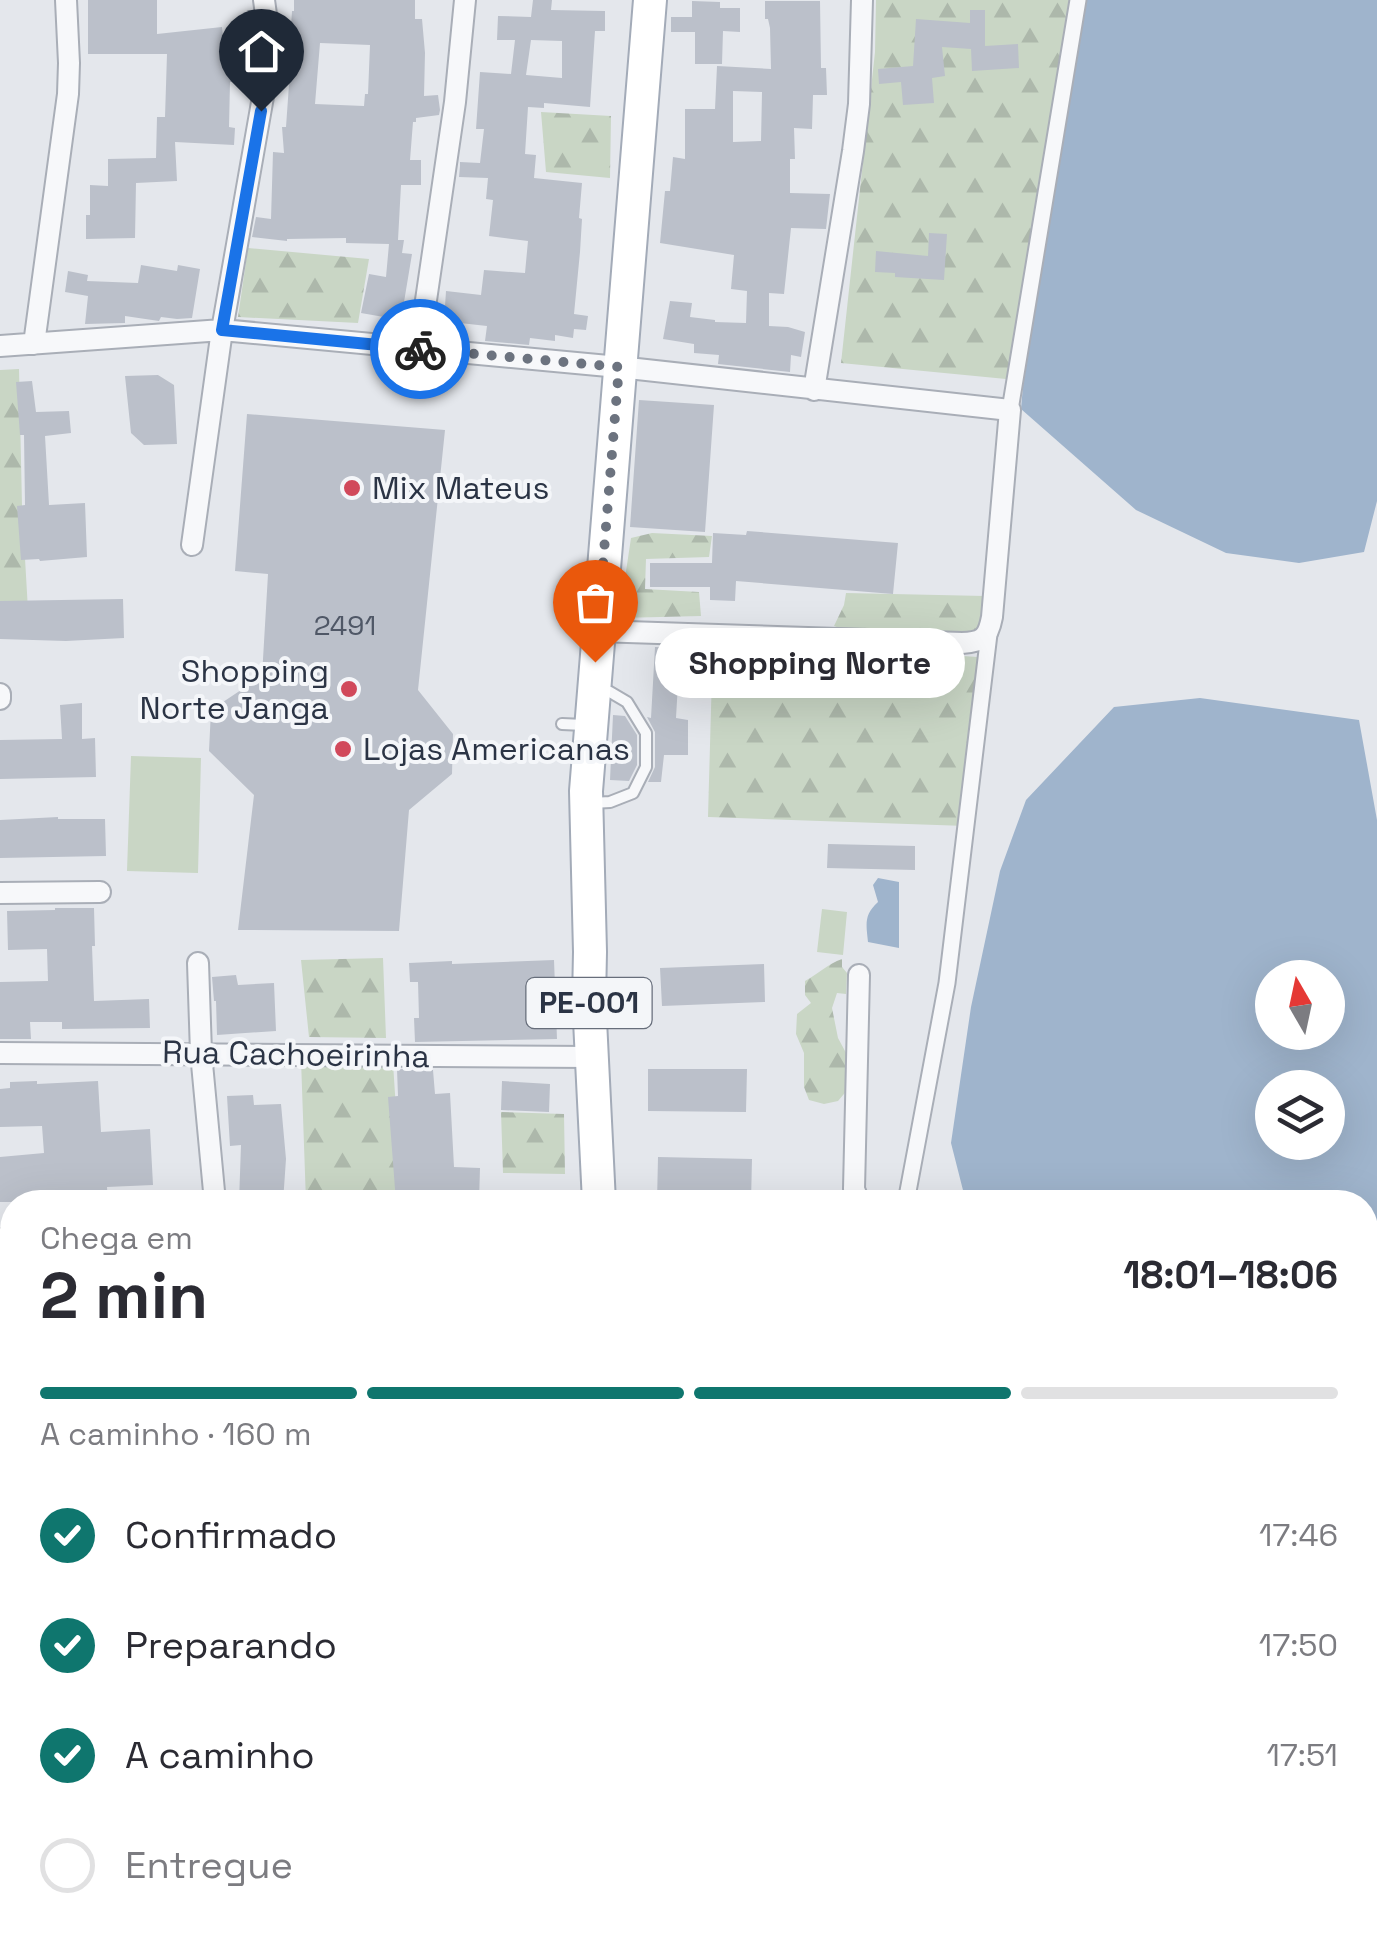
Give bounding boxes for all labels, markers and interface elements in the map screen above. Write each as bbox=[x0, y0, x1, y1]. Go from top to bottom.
pin bbox=[219, 9, 304, 112]
icon: home bbox=[234, 24, 289, 79]
courier bbox=[370, 299, 470, 399]
icon: bike bbox=[393, 322, 448, 377]
place label: Mix Mateus bbox=[372, 468, 549, 508]
marker: Mix Mateus bbox=[341, 477, 363, 499]
pin bbox=[553, 560, 638, 663]
icon: bag bbox=[568, 575, 623, 630]
house number: 2491 bbox=[314, 607, 376, 643]
callout: Shopping Norte bbox=[655, 627, 965, 697]
text: Shopping Norte bbox=[689, 643, 931, 683]
place label: Shopping Norte Janga bbox=[139, 651, 329, 728]
marker: Shopping Norte Janga bbox=[338, 678, 360, 700]
place label: Lojas Americanas bbox=[363, 729, 630, 769]
marker: Lojas Americanas bbox=[332, 738, 354, 760]
north arrow bbox=[1255, 960, 1345, 1050]
map controls bbox=[1255, 960, 1345, 1160]
road number: PE-001 bbox=[526, 978, 652, 1028]
street label: Rua Cachoeirinha bbox=[162, 1032, 430, 1076]
button: layers bbox=[1255, 1070, 1345, 1160]
text: Chega em bbox=[40, 1218, 193, 1258]
text: 18:01–18:06 bbox=[1123, 1251, 1338, 1299]
text: 2 min bbox=[40, 1254, 208, 1337]
text: A caminho · 160 m bbox=[40, 1414, 312, 1454]
icon: check bbox=[40, 1508, 95, 1563]
text: Confirmado bbox=[125, 1511, 337, 1559]
text: 17:46 bbox=[1259, 1515, 1338, 1555]
icon: check bbox=[40, 1618, 95, 1673]
text: Preparando bbox=[125, 1621, 337, 1669]
text: 17:50 bbox=[1259, 1625, 1338, 1665]
icon: check bbox=[40, 1728, 95, 1783]
text: A caminho bbox=[125, 1731, 315, 1779]
text: 17:51 bbox=[1266, 1735, 1338, 1775]
text: Entregue bbox=[125, 1841, 293, 1889]

